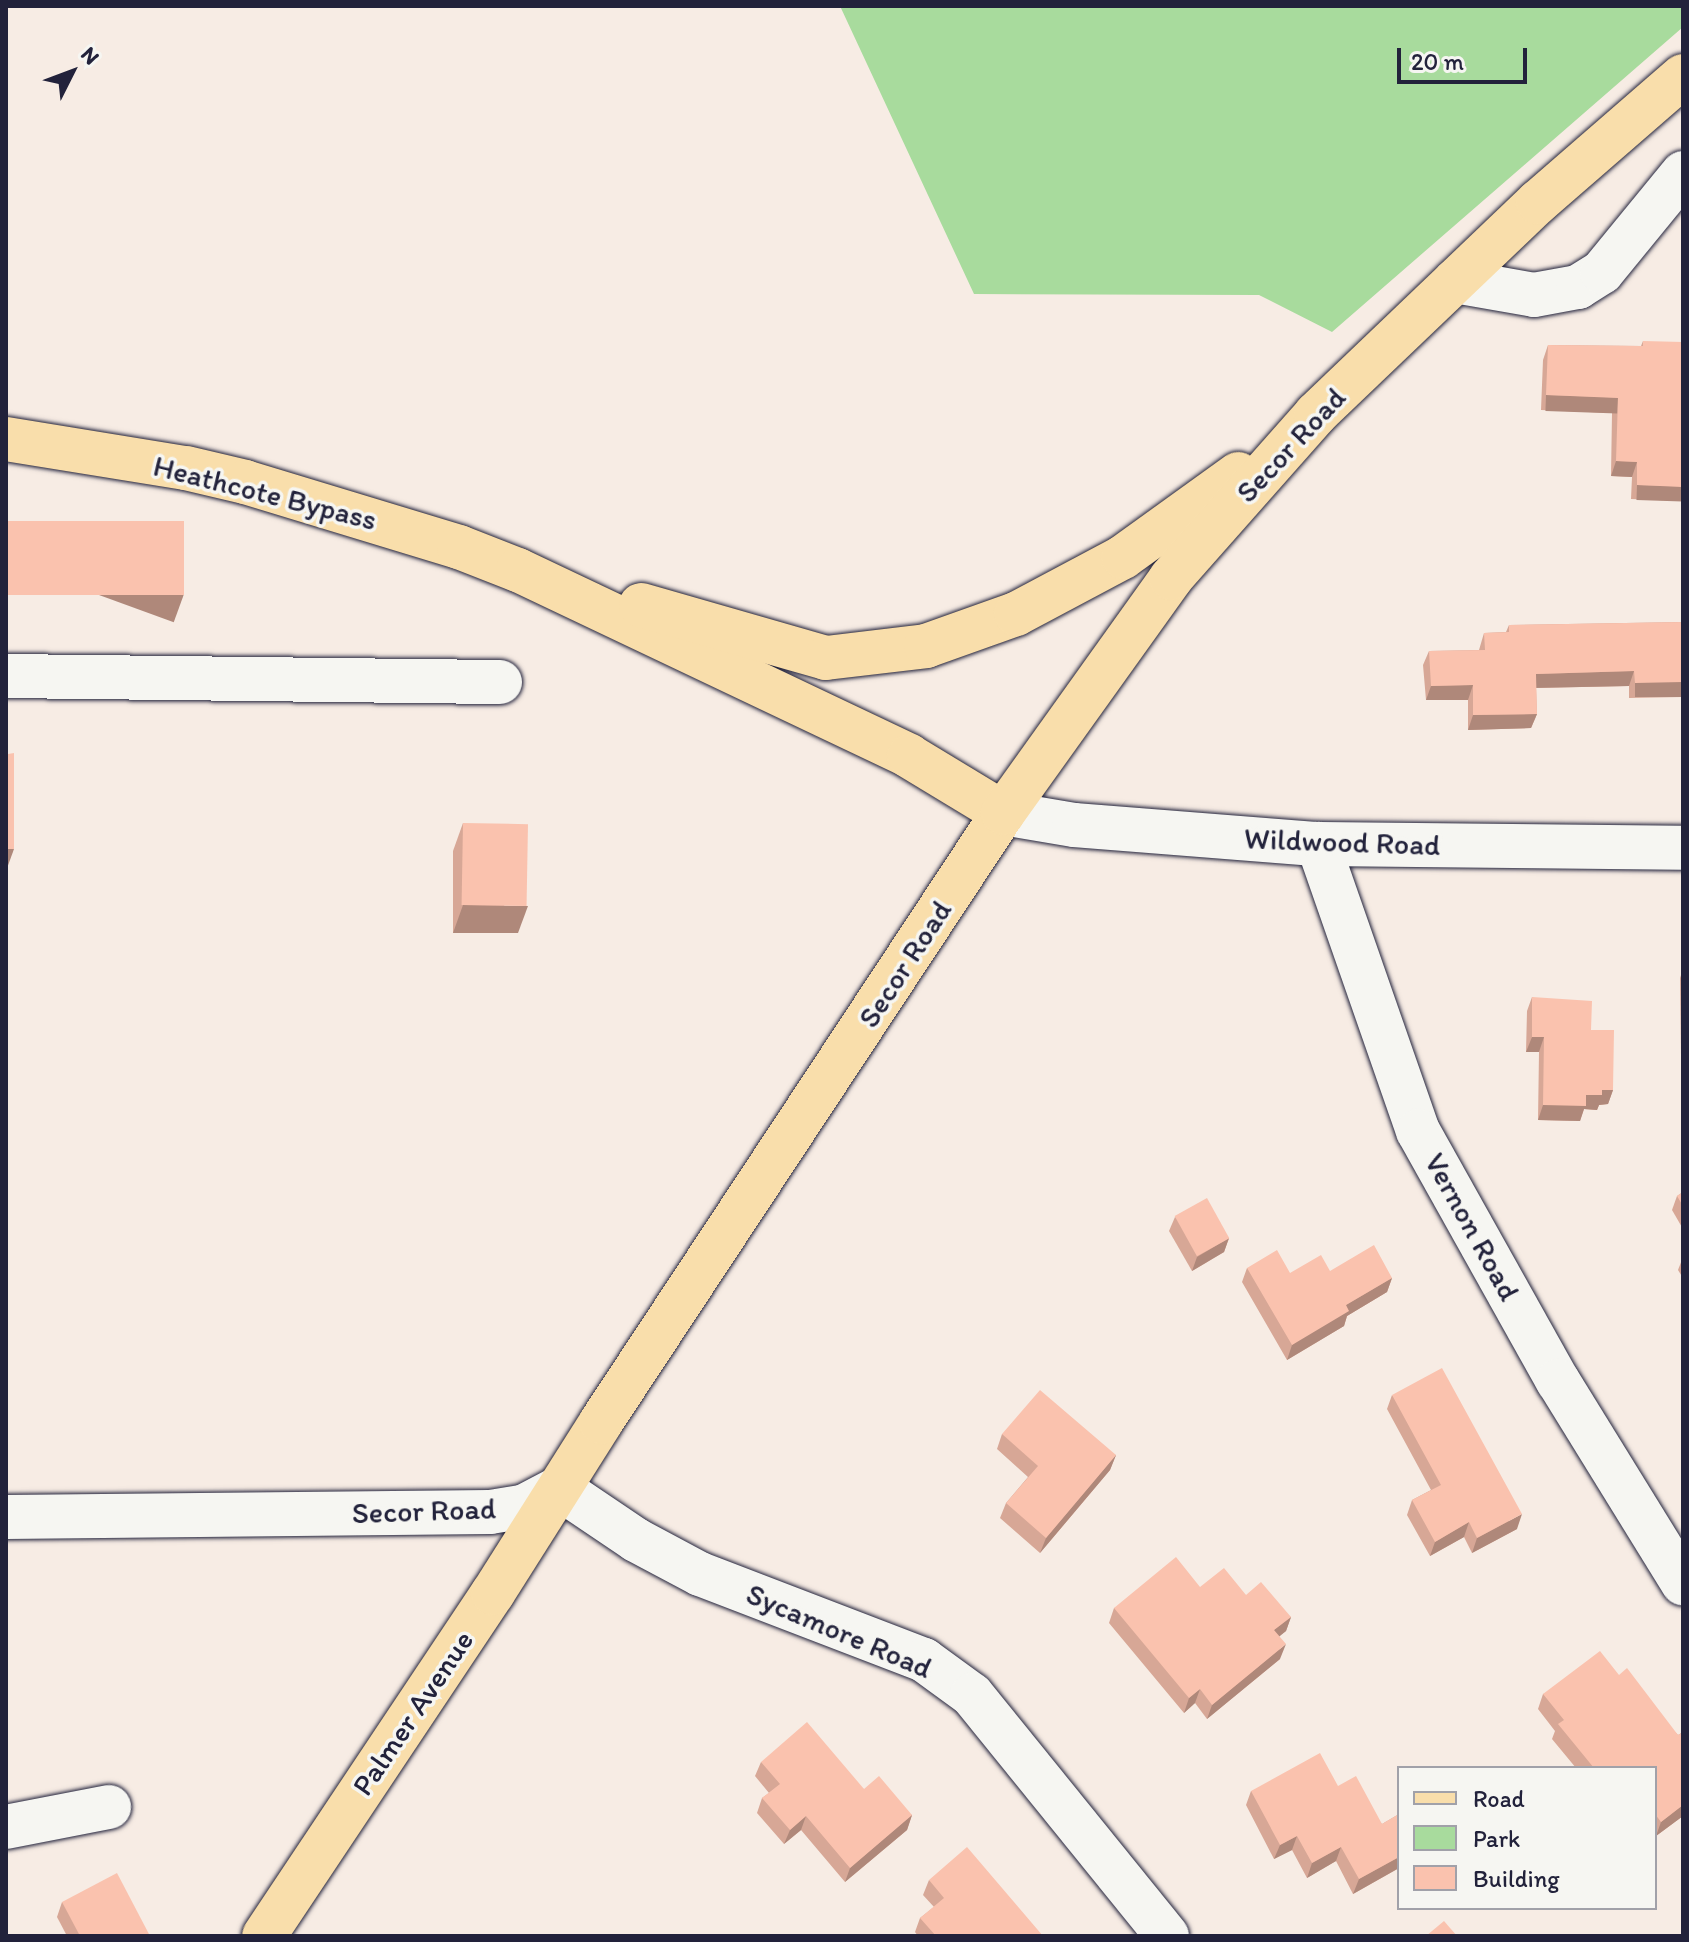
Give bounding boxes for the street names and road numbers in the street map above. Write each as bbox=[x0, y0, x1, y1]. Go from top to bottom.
street label: Secor Road bbox=[1229, 380, 1353, 510]
street label: Heathcote Bypass bbox=[150, 448, 380, 538]
street label: Wildwood Road bbox=[1243, 821, 1441, 863]
street label: Secor Road bbox=[851, 894, 959, 1034]
street label: Vernon Road bbox=[1417, 1147, 1527, 1307]
street label: Secor Road bbox=[352, 1491, 496, 1531]
street label: Sycamore Road bbox=[741, 1576, 937, 1686]
street label: Palmer Avenue bbox=[345, 1624, 481, 1802]

